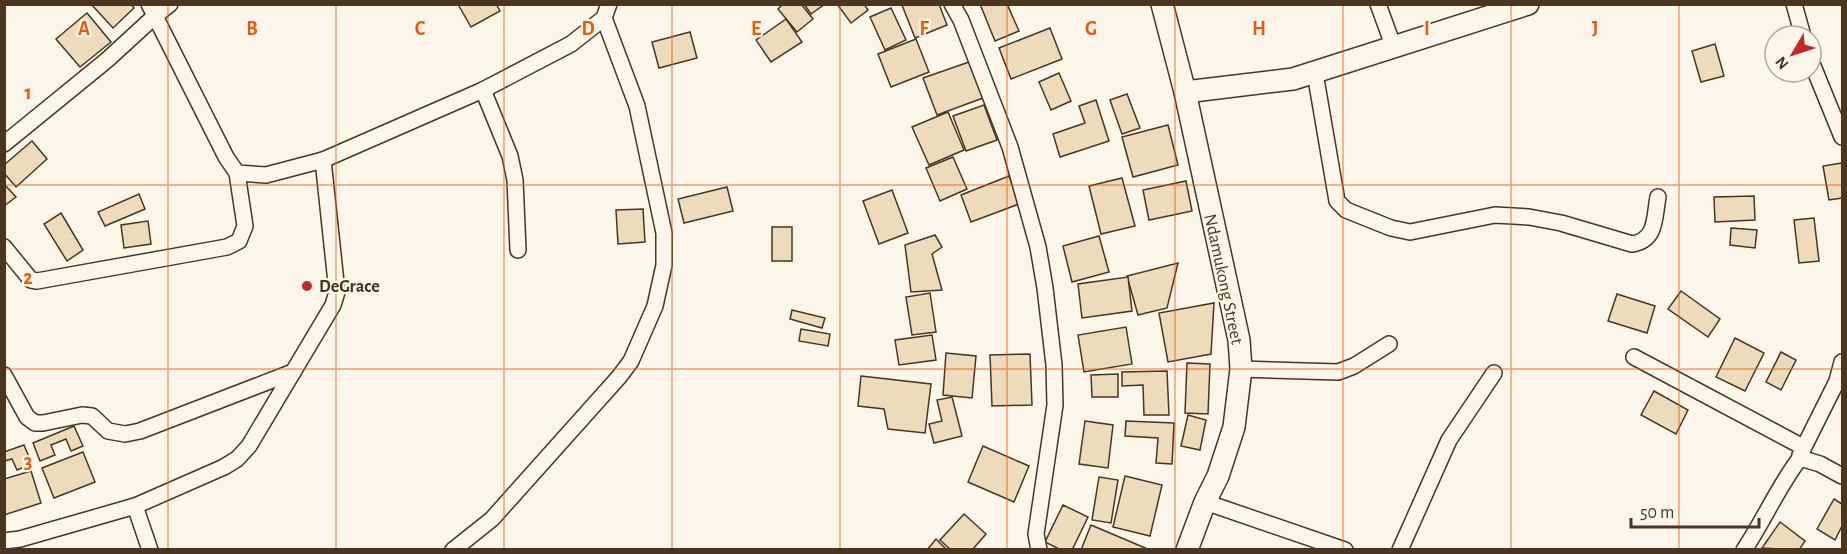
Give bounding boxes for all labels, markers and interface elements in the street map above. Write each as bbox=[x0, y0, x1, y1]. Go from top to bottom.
text: A bbox=[78, 19, 90, 39]
text: B bbox=[246, 19, 258, 39]
text: C bbox=[415, 19, 426, 39]
text: D bbox=[581, 19, 595, 39]
text: E bbox=[751, 19, 761, 39]
text: F bbox=[919, 19, 929, 39]
text: G bbox=[1085, 19, 1097, 39]
text: H bbox=[1252, 19, 1266, 39]
text: I bbox=[1424, 19, 1430, 39]
text: J bbox=[1592, 19, 1598, 39]
north arrow bbox=[1763, 24, 1823, 84]
text: N bbox=[1772, 53, 1792, 72]
text: 1 bbox=[24, 83, 32, 103]
street label: Ndamukong Street bbox=[1200, 212, 1246, 346]
text: 2 bbox=[23, 268, 33, 288]
place label: DeGrace bbox=[319, 278, 380, 296]
marker: DeGrace bbox=[300, 279, 314, 293]
text: 3 bbox=[24, 452, 32, 472]
scale bar bbox=[1631, 491, 1758, 529]
text: 50 m bbox=[1640, 504, 1674, 522]

